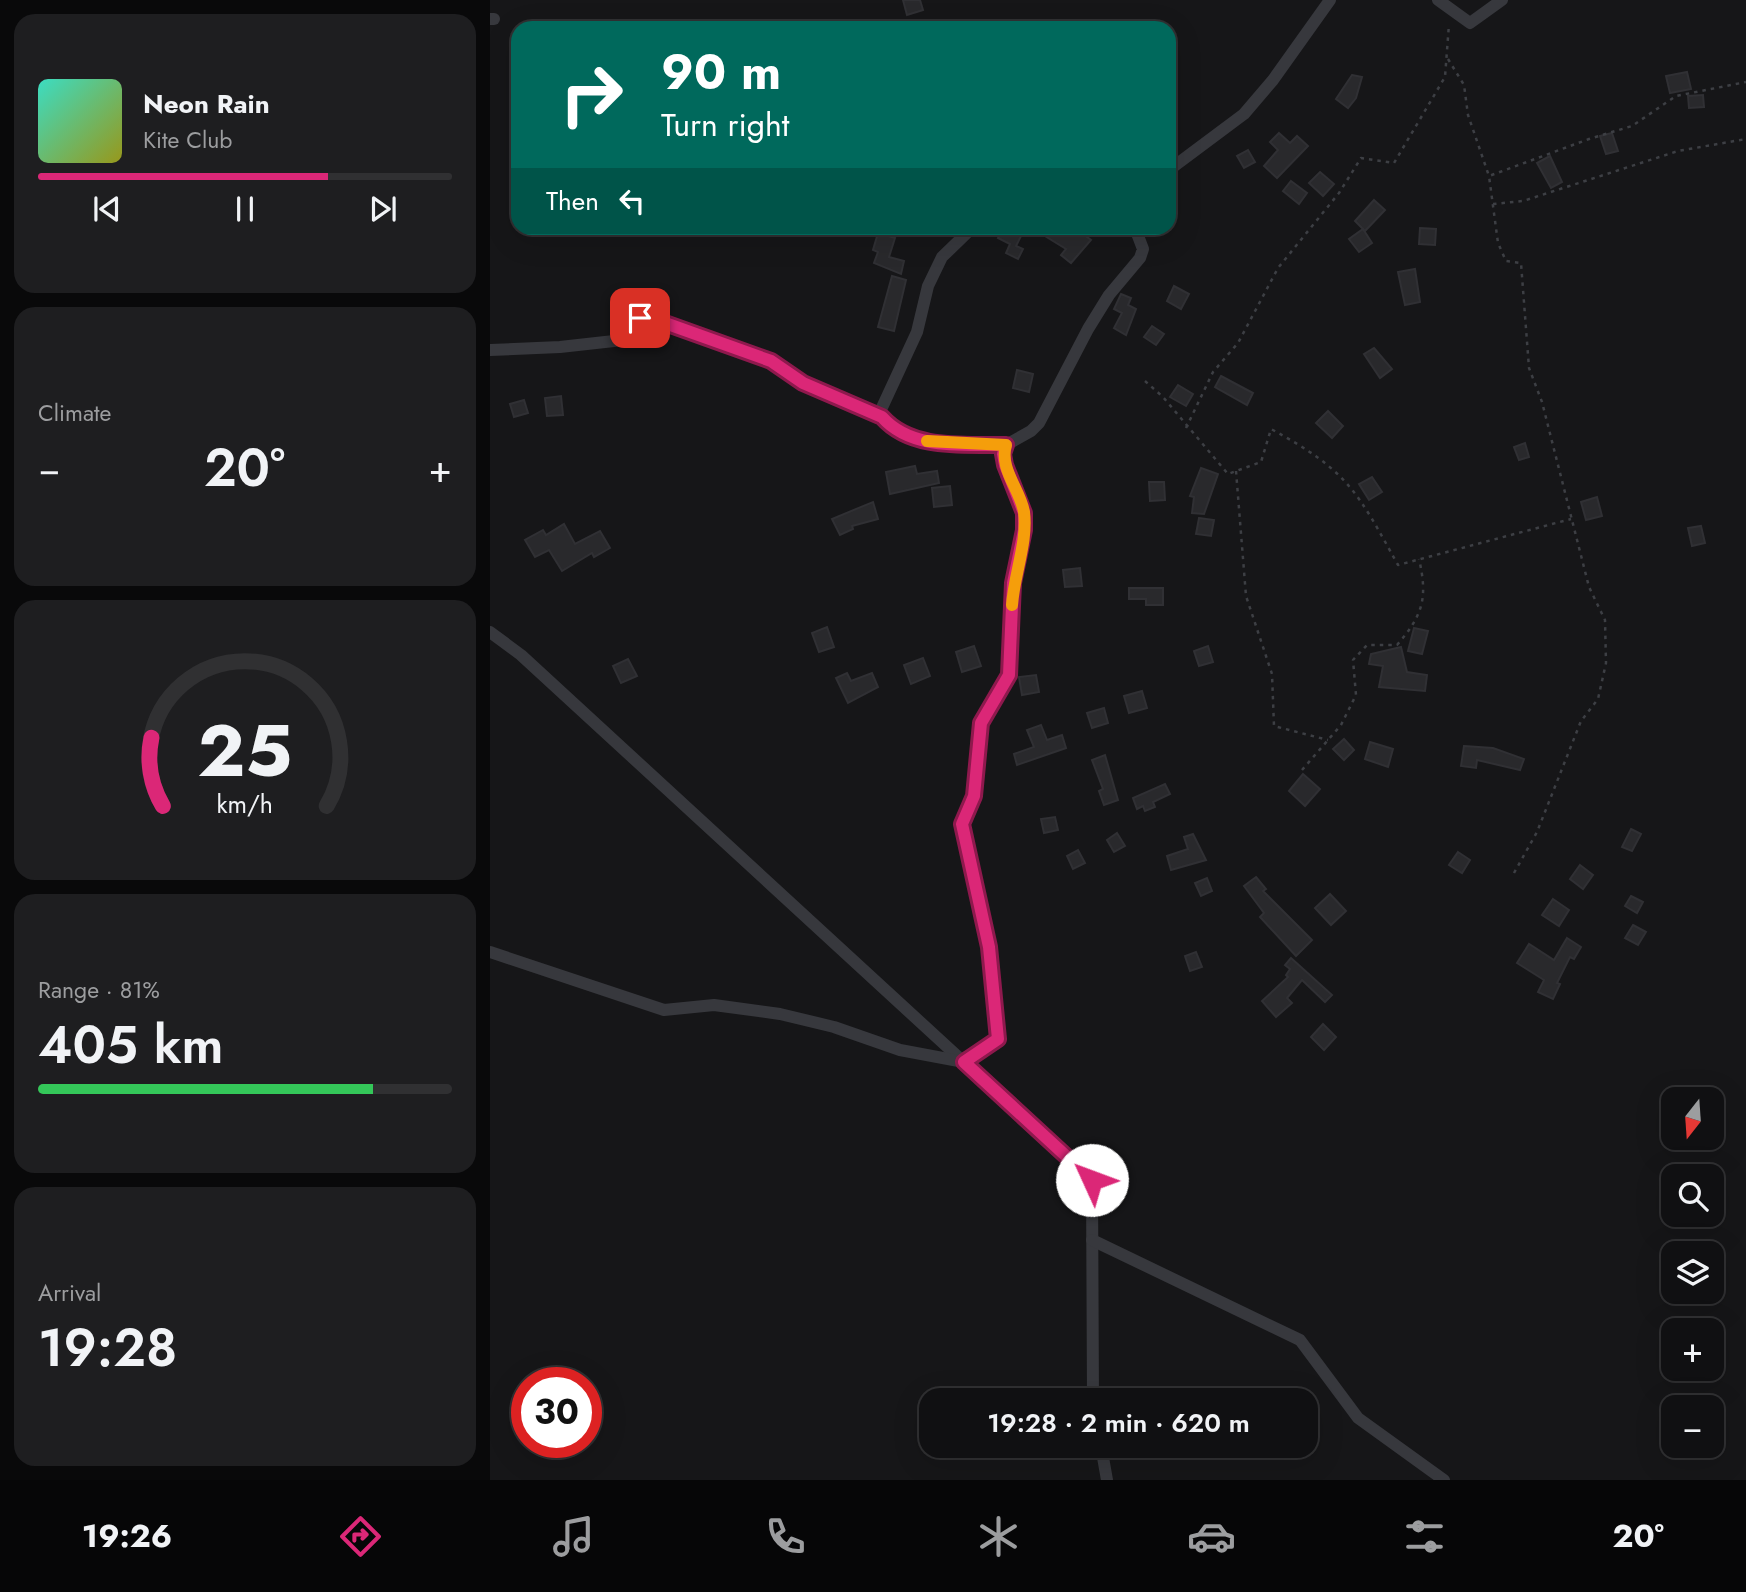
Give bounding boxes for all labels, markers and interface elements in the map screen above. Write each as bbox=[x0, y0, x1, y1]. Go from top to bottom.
text: 90 m bbox=[661, 37, 781, 107]
icon: right bbox=[546, 49, 637, 140]
text: Neon Rain bbox=[143, 85, 270, 123]
text: Turn right bbox=[661, 102, 790, 148]
text: Kite Club bbox=[143, 123, 232, 157]
text: Then bbox=[546, 182, 599, 220]
icon: left bbox=[613, 182, 651, 220]
icon: previous bbox=[88, 190, 126, 228]
icon: pause bbox=[226, 190, 264, 228]
icon: next bbox=[364, 190, 402, 228]
pin bbox=[610, 288, 670, 348]
icon: arrive bbox=[621, 299, 659, 337]
text: Climate bbox=[38, 396, 111, 430]
text: 20° bbox=[204, 430, 285, 506]
text: − bbox=[38, 441, 60, 496]
text: + bbox=[429, 441, 452, 496]
text: 25 bbox=[198, 698, 292, 803]
text: km/h bbox=[217, 786, 273, 822]
text: Range · 81% bbox=[38, 973, 160, 1007]
text: 405 km bbox=[38, 1007, 223, 1083]
north arrow bbox=[1661, 1087, 1724, 1150]
map controls bbox=[1661, 1087, 1724, 1458]
position arrow bbox=[1055, 1143, 1129, 1217]
button: search bbox=[1661, 1164, 1724, 1227]
button: layers bbox=[1661, 1241, 1724, 1304]
text: Arrival bbox=[38, 1276, 101, 1310]
text: 19:28 bbox=[38, 1310, 177, 1386]
button: + bbox=[1661, 1318, 1724, 1381]
speed limit sign: 30 bbox=[511, 1367, 602, 1458]
button: − bbox=[1661, 1395, 1724, 1458]
text: 19:28 · 2 min · 620 m bbox=[987, 1404, 1250, 1442]
icon: directions bbox=[336, 1512, 385, 1561]
icon: music bbox=[549, 1512, 598, 1561]
icon: phone bbox=[761, 1512, 810, 1561]
icon: climate bbox=[974, 1512, 1023, 1561]
icon: car bbox=[1187, 1512, 1236, 1561]
icon: filters bbox=[1400, 1512, 1449, 1561]
text: 19:26 bbox=[82, 1513, 172, 1559]
text: 20° bbox=[1612, 1513, 1664, 1559]

